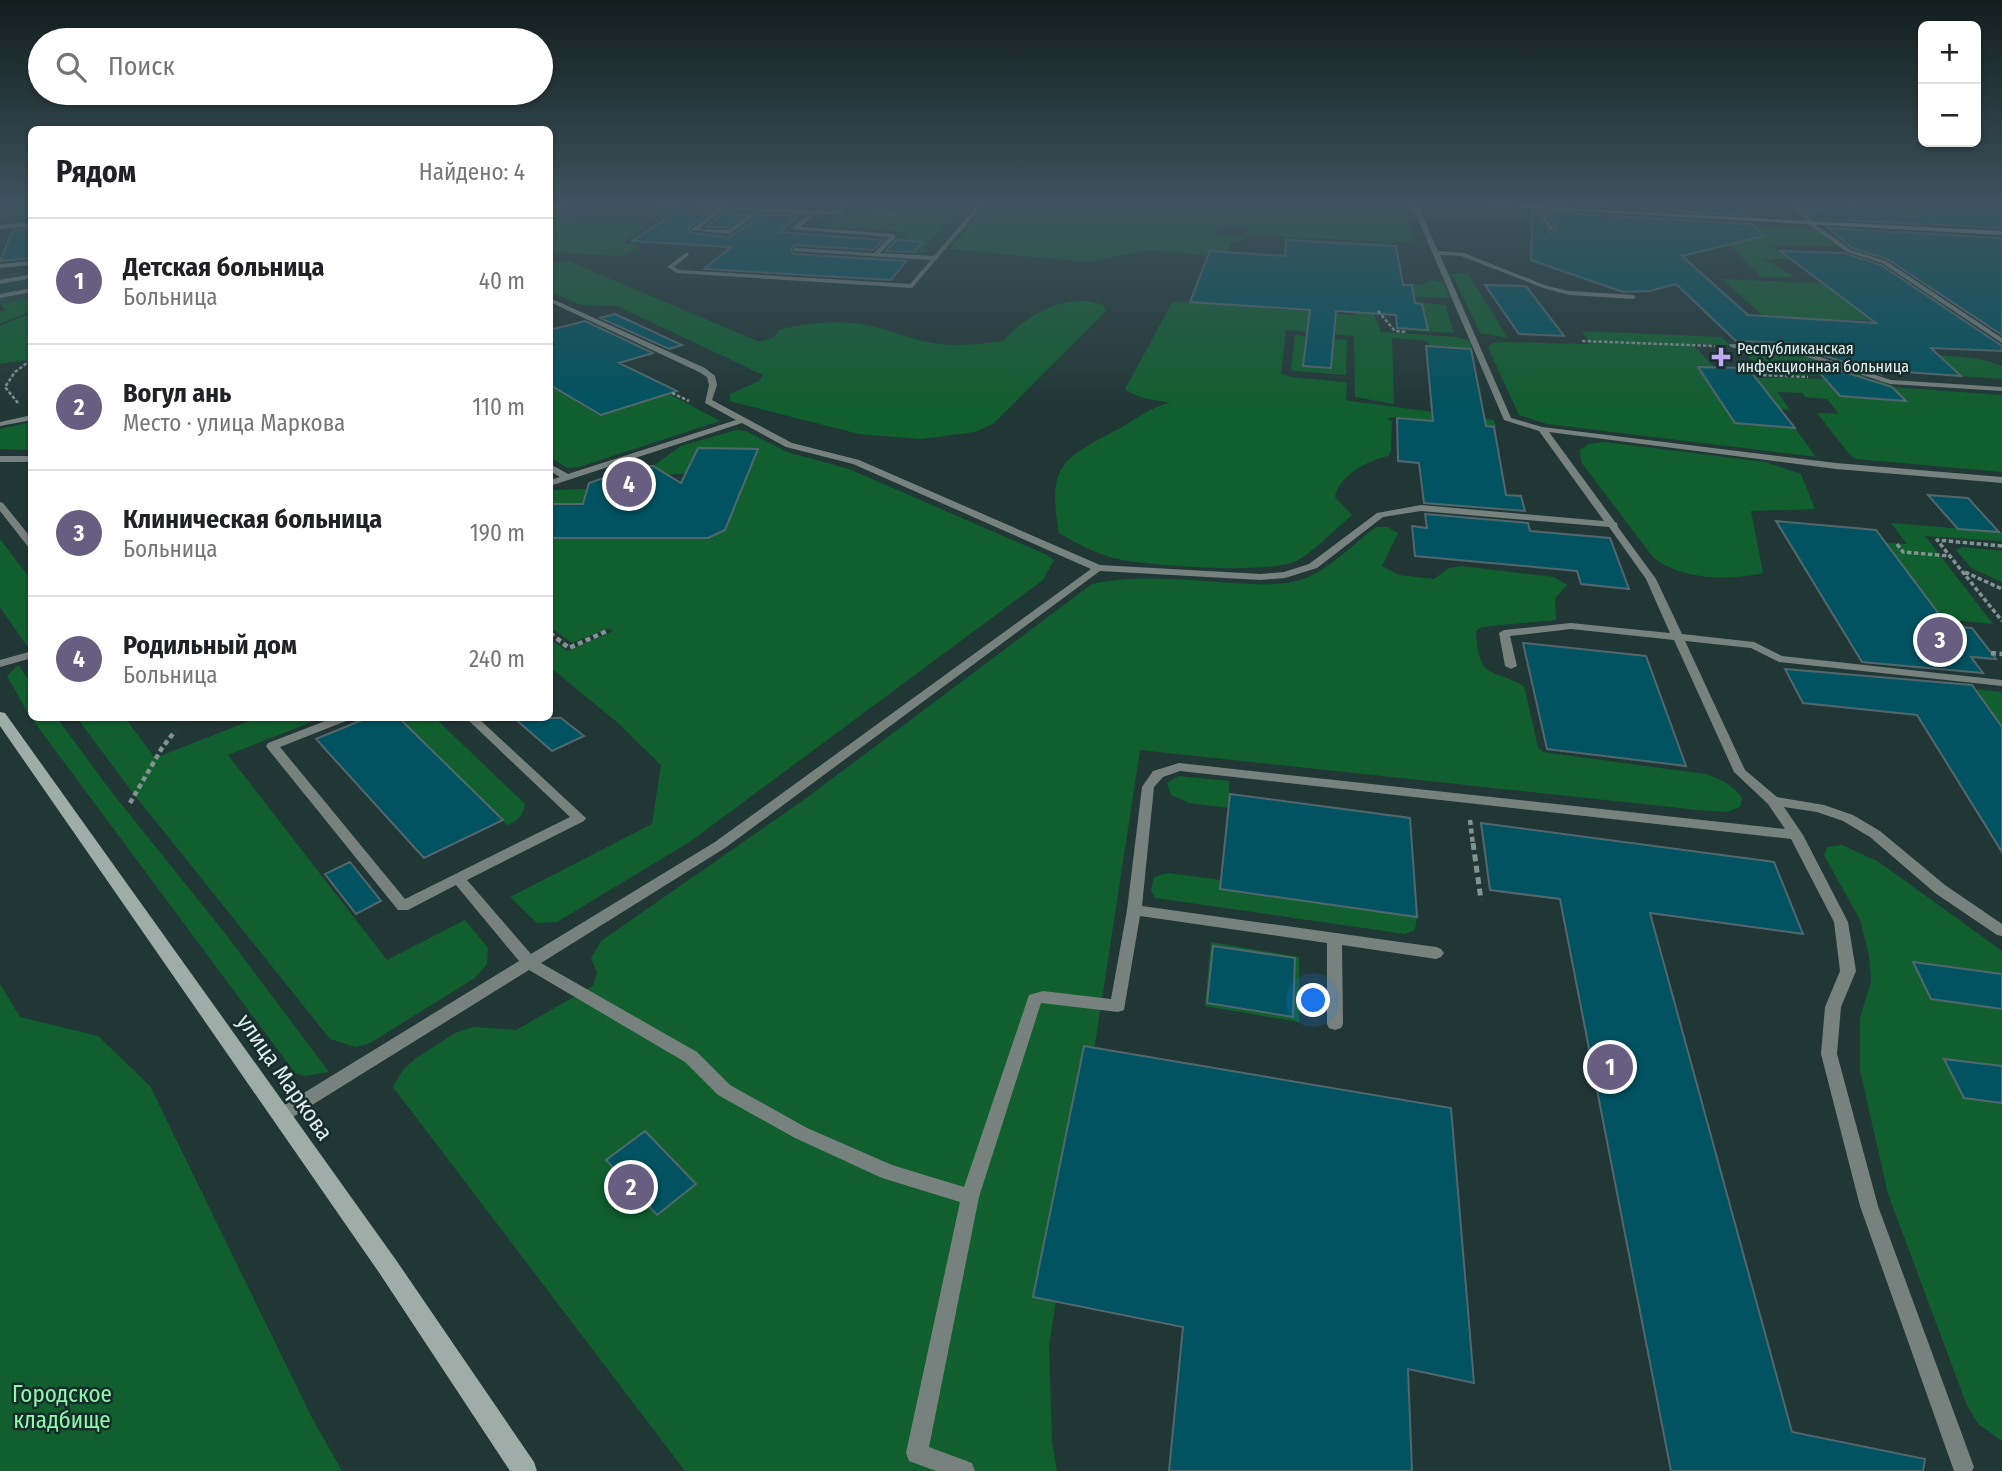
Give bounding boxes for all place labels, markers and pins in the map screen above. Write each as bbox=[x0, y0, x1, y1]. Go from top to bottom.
place label: Республиканская инфекционная больница bbox=[1737, 339, 1909, 376]
marker: Республиканская инфекционная больница bbox=[1711, 347, 1731, 367]
pin: 4 bbox=[606, 458, 652, 510]
pin: 3 bbox=[1917, 614, 1963, 666]
pin: 1 bbox=[1587, 1041, 1633, 1093]
pin: 2 bbox=[608, 1161, 654, 1213]

